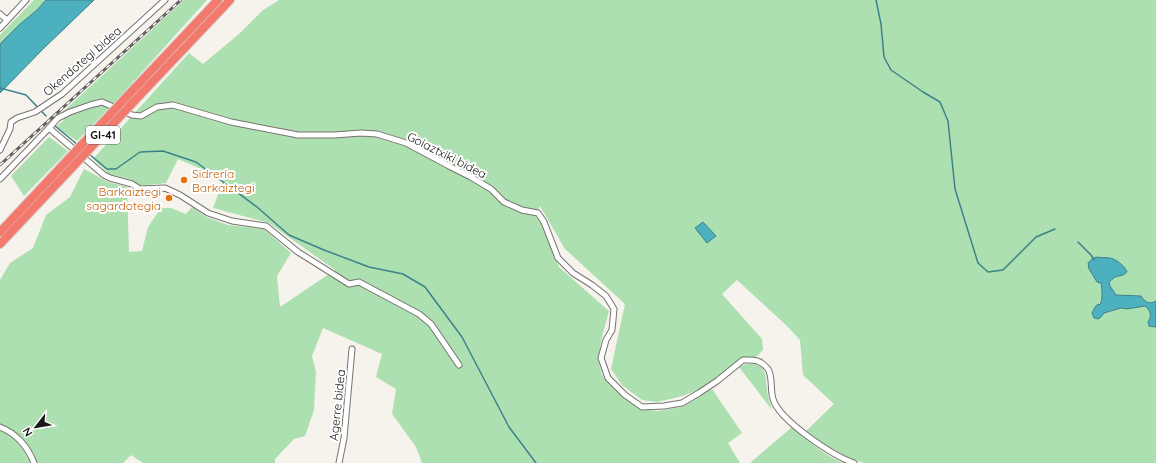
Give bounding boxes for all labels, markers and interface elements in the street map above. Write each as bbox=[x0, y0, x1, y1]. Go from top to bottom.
street label: Okendotegi bidea bbox=[40, 23, 124, 99]
road number: GI-41 bbox=[86, 126, 120, 144]
street label: Goiaztxiki bidea bbox=[405, 129, 489, 181]
place label: Sidrería Barkaiztegi bbox=[192, 166, 254, 195]
marker: Sidrería Barkaiztegi bbox=[179, 175, 189, 185]
place label: Barkaiztegi sagardotegia bbox=[86, 184, 161, 213]
marker: Barkaiztegi sagardotegia bbox=[164, 193, 174, 203]
street label: Agerre bidea bbox=[326, 368, 348, 442]
north arrow bbox=[16, 407, 56, 447]
text: N bbox=[19, 425, 36, 439]

